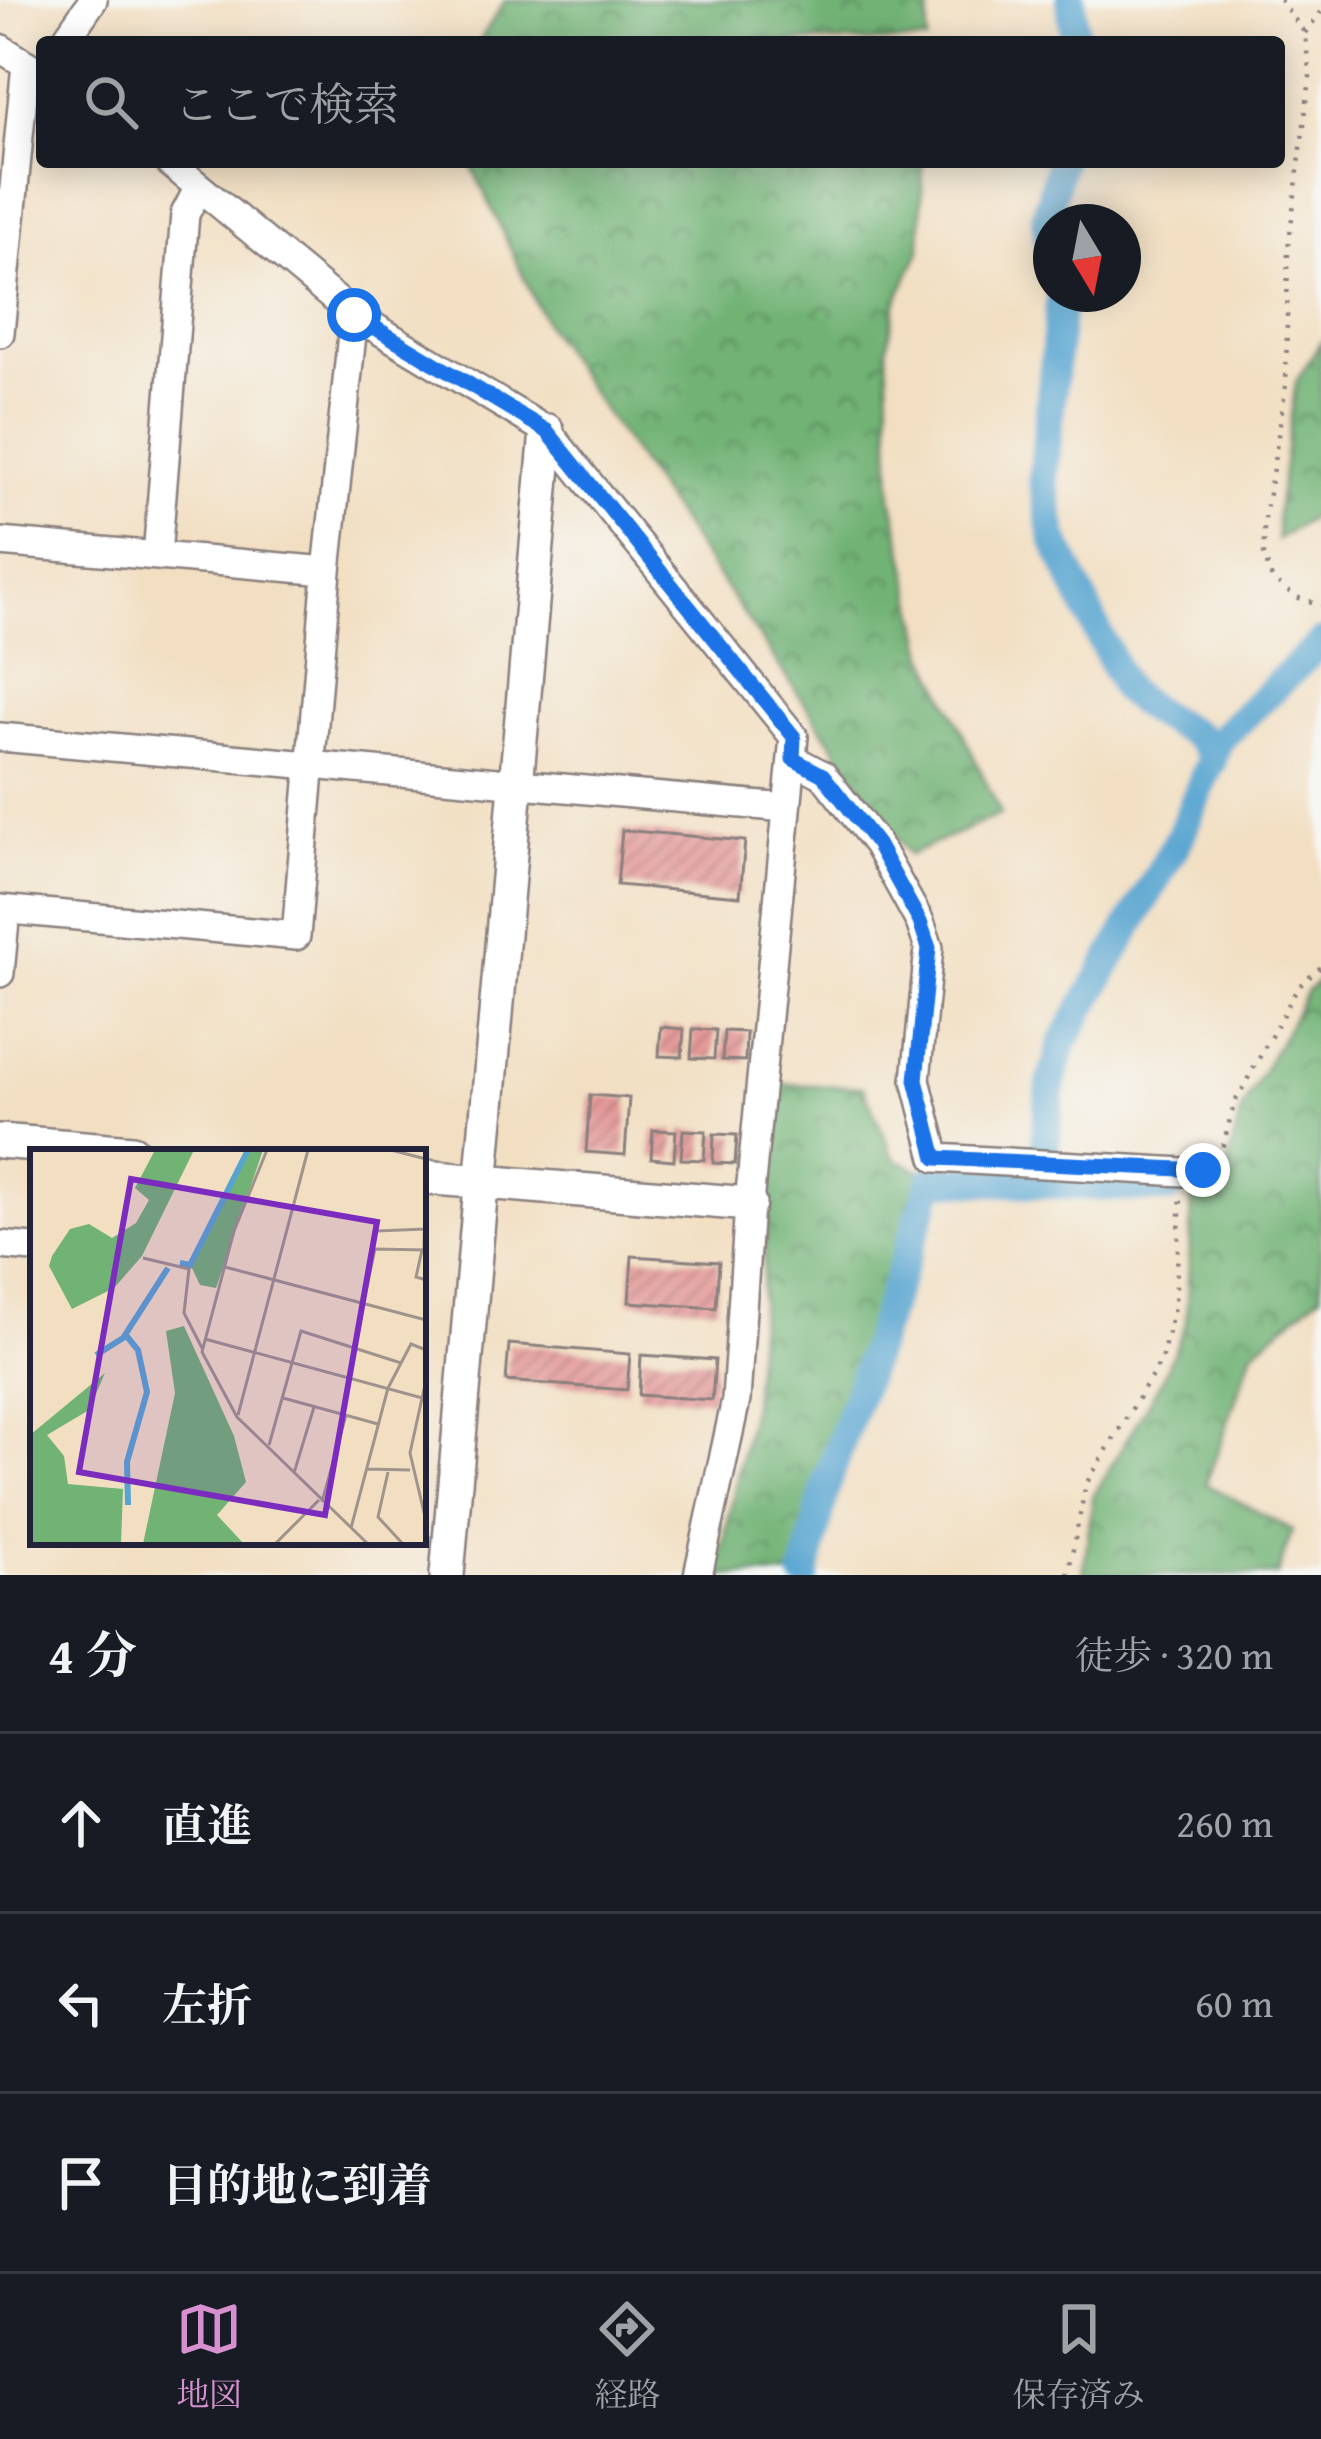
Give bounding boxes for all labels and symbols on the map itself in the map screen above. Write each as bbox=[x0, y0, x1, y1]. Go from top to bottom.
north arrow bbox=[1033, 204, 1141, 312]
route start bbox=[327, 288, 381, 342]
route end bbox=[1176, 1143, 1230, 1197]
inset map bbox=[30, 1149, 426, 1545]

